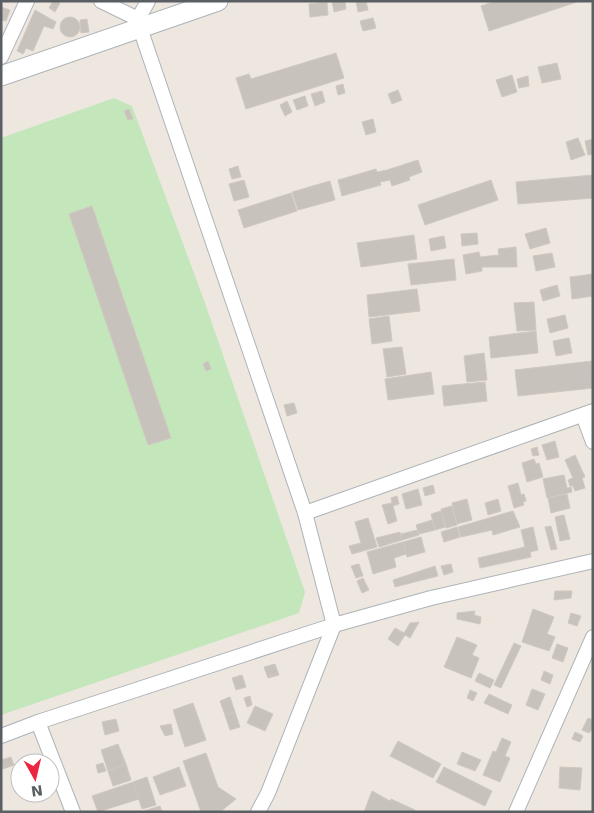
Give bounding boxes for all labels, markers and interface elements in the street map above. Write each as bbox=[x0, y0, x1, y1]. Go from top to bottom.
north arrow bbox=[10, 753, 60, 803]
text: N bbox=[30, 782, 44, 800]

